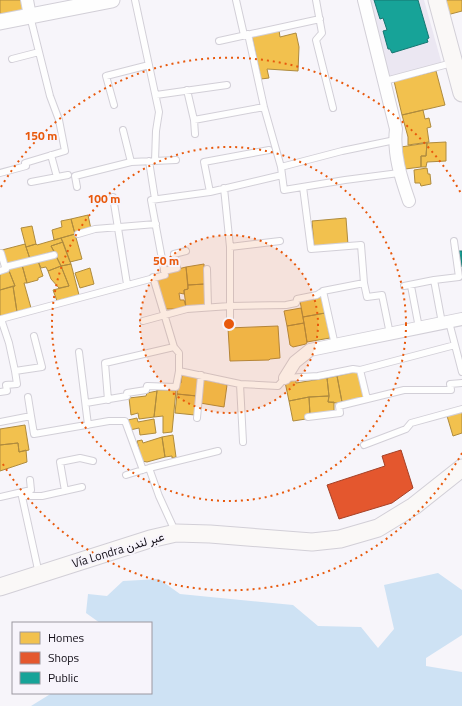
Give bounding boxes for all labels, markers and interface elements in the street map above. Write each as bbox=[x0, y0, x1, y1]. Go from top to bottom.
text: 150 m bbox=[25, 126, 57, 145]
text: 100 m bbox=[88, 189, 120, 208]
text: 50 m bbox=[153, 251, 179, 270]
centre of rings bbox=[222, 317, 236, 331]
street label: Vía Londra عبر لندن bbox=[69, 526, 166, 573]
legend bbox=[12, 622, 152, 694]
text: Homes bbox=[48, 628, 84, 647]
text: Shops bbox=[48, 648, 80, 667]
text: Public bbox=[48, 668, 78, 687]

